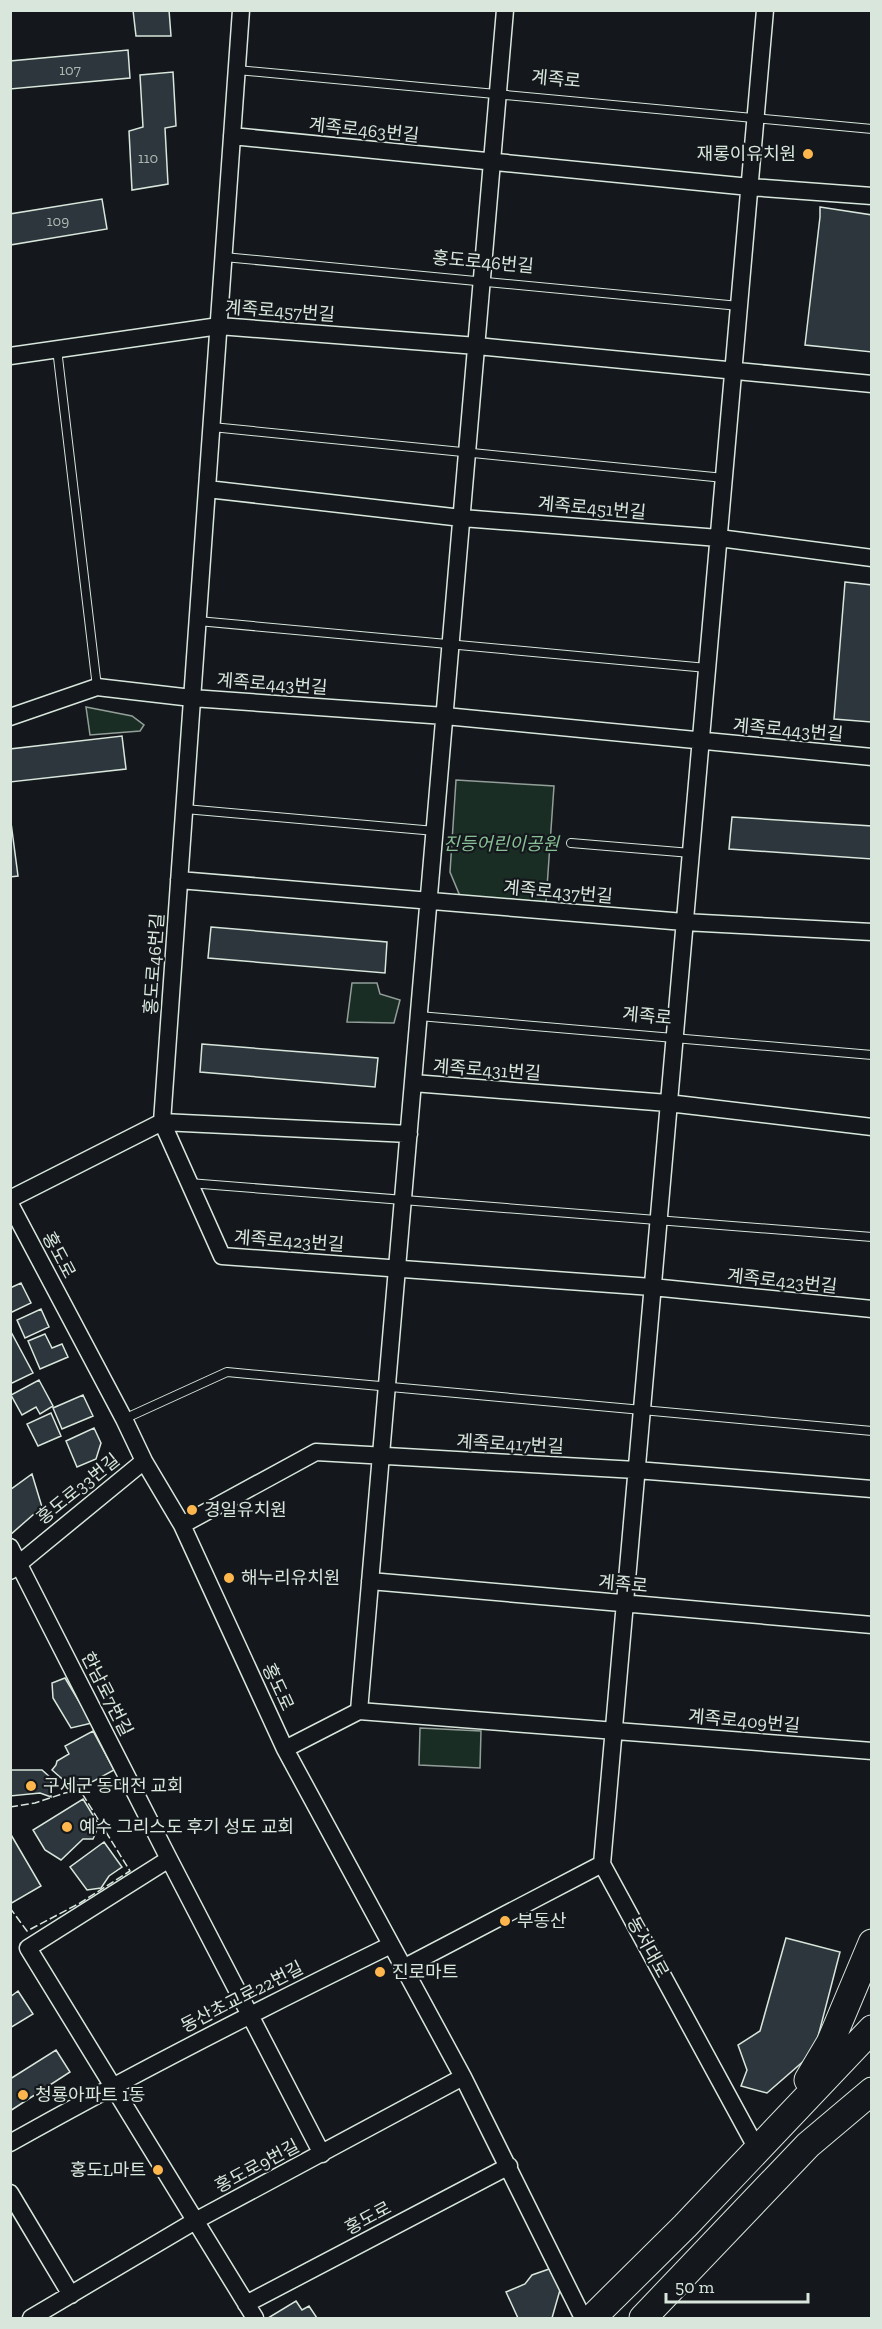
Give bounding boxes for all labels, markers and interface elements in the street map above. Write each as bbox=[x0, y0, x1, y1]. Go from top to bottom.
house number: 107 bbox=[59, 61, 81, 79]
street label: 계족로 bbox=[530, 66, 582, 92]
street label: 계족로463번길 bbox=[308, 113, 420, 147]
place label: 재롱이유치원 bbox=[697, 143, 796, 165]
marker: 재롱이유치원 bbox=[801, 147, 815, 161]
house number: 110 bbox=[138, 149, 158, 167]
house number: 109 bbox=[47, 212, 69, 230]
street label: 홍도로46번길 bbox=[431, 247, 535, 277]
street label: 계족로457번길 bbox=[224, 296, 336, 326]
street label: 계족로451번길 bbox=[537, 492, 647, 524]
street label: 계족로443번길 bbox=[216, 669, 328, 699]
street label: 계족로443번길 bbox=[732, 714, 844, 746]
park label: 진등어린이공원 bbox=[443, 833, 560, 855]
street label: 계족로437번길 bbox=[502, 876, 614, 908]
street label: 홍도로46번길 bbox=[139, 912, 169, 1016]
street label: 계족로 bbox=[621, 1003, 673, 1029]
street label: 계족로431번길 bbox=[432, 1055, 542, 1085]
street label: 계족로423번길 bbox=[233, 1226, 345, 1256]
street label: 홍도로 bbox=[38, 1228, 80, 1282]
street label: 계족로423번길 bbox=[726, 1264, 838, 1298]
street label: 계족로417번길 bbox=[456, 1430, 564, 1458]
street label: 홍도로33번길 bbox=[32, 1449, 124, 1529]
place label: 경일유치원 bbox=[204, 1499, 287, 1521]
marker: 경일유치원 bbox=[185, 1503, 199, 1517]
place label: 해누리유치원 bbox=[241, 1567, 340, 1589]
marker: 해누리유치원 bbox=[222, 1571, 236, 1585]
street label: 계족로 bbox=[597, 1571, 649, 1597]
street label: 한남로7번길 bbox=[76, 1648, 138, 1740]
street label: 홍도로 bbox=[258, 1660, 298, 1714]
street label: 계족로409번길 bbox=[687, 1705, 801, 1737]
place label: 구세군 동대전 교회 bbox=[43, 1775, 184, 1797]
marker: 구세군 동대전 교회 bbox=[24, 1779, 38, 1793]
place label: 예수 그리스도 후기 성도 교회 bbox=[79, 1816, 294, 1838]
marker: 예수 그리스도 후기 성도 교회 bbox=[60, 1820, 74, 1834]
place label: 부동산 bbox=[517, 1910, 567, 1932]
street label: 동서대로 bbox=[622, 1913, 674, 1981]
marker: 부동산 bbox=[498, 1914, 512, 1928]
street label: 동산초교로22번길 bbox=[177, 1957, 307, 2037]
place label: 진로마트 bbox=[392, 1961, 458, 1983]
marker: 진로마트 bbox=[373, 1965, 387, 1979]
place label: 청룡아파트 1동 bbox=[35, 2084, 145, 2106]
marker: 청룡아파트 1동 bbox=[16, 2088, 30, 2102]
street label: 홍도로9번길 bbox=[211, 2135, 303, 2197]
place label: 홍도L마트 bbox=[70, 2159, 146, 2181]
marker: 홍도L마트 bbox=[151, 2163, 165, 2177]
street label: 홍도로 bbox=[341, 2197, 395, 2239]
scale bar bbox=[666, 2266, 808, 2304]
text: 50 m bbox=[675, 2276, 715, 2298]

